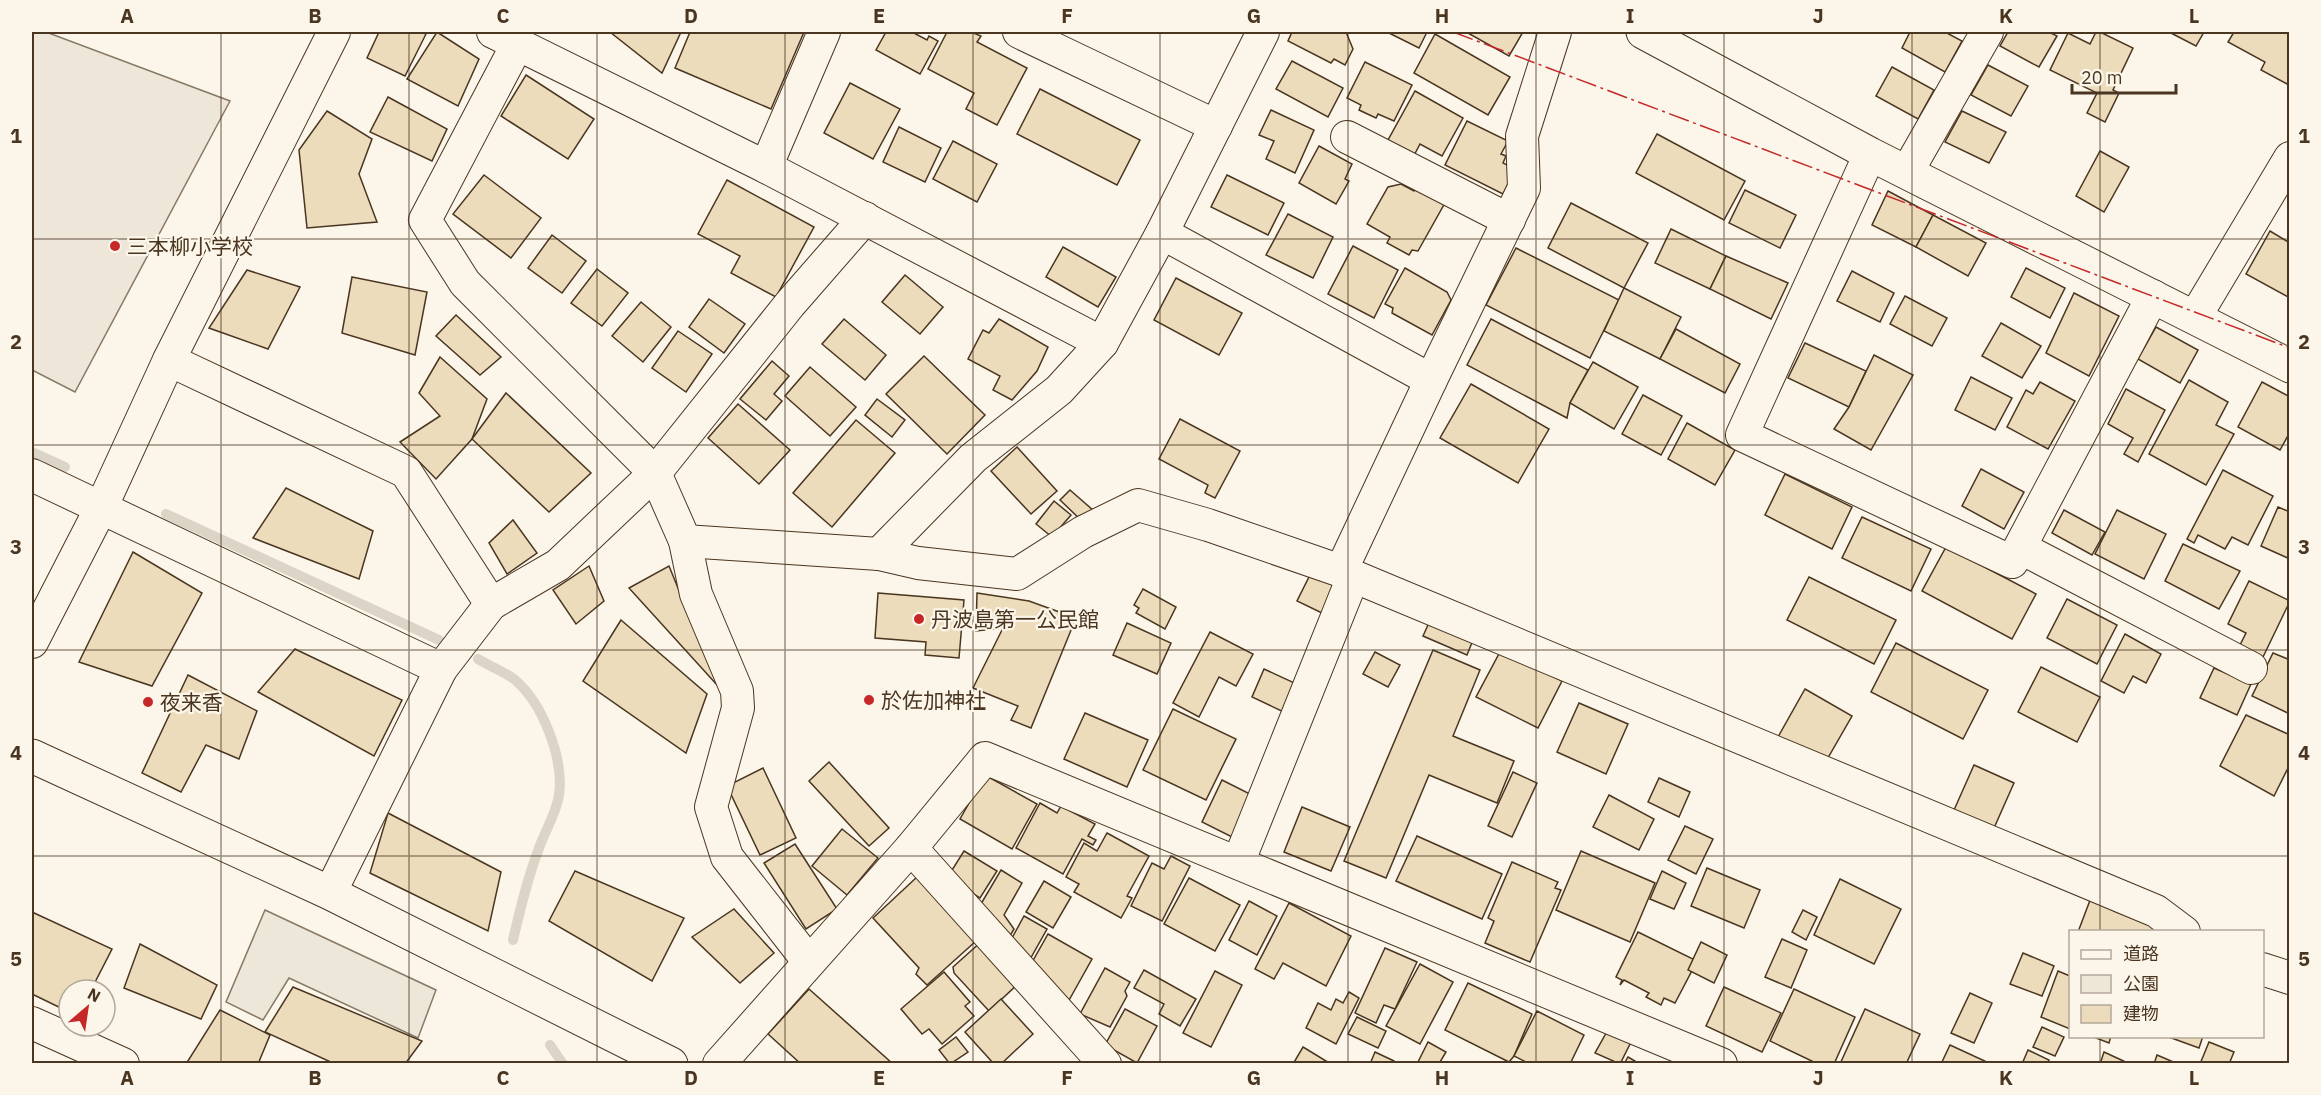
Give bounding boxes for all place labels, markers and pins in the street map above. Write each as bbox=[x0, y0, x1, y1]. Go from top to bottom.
place label: 三本柳小学校 bbox=[127, 232, 253, 260]
marker: 三本柳小学校 bbox=[108, 239, 122, 253]
place label: 丹波島第一公民館 bbox=[931, 605, 1099, 633]
marker: 丹波島第一公民館 bbox=[912, 612, 926, 626]
place label: 於佐加神社 bbox=[881, 686, 986, 714]
place label: 夜来香 bbox=[160, 688, 223, 716]
marker: 於佐加神社 bbox=[862, 693, 876, 707]
marker: 夜来香 bbox=[141, 695, 155, 709]

